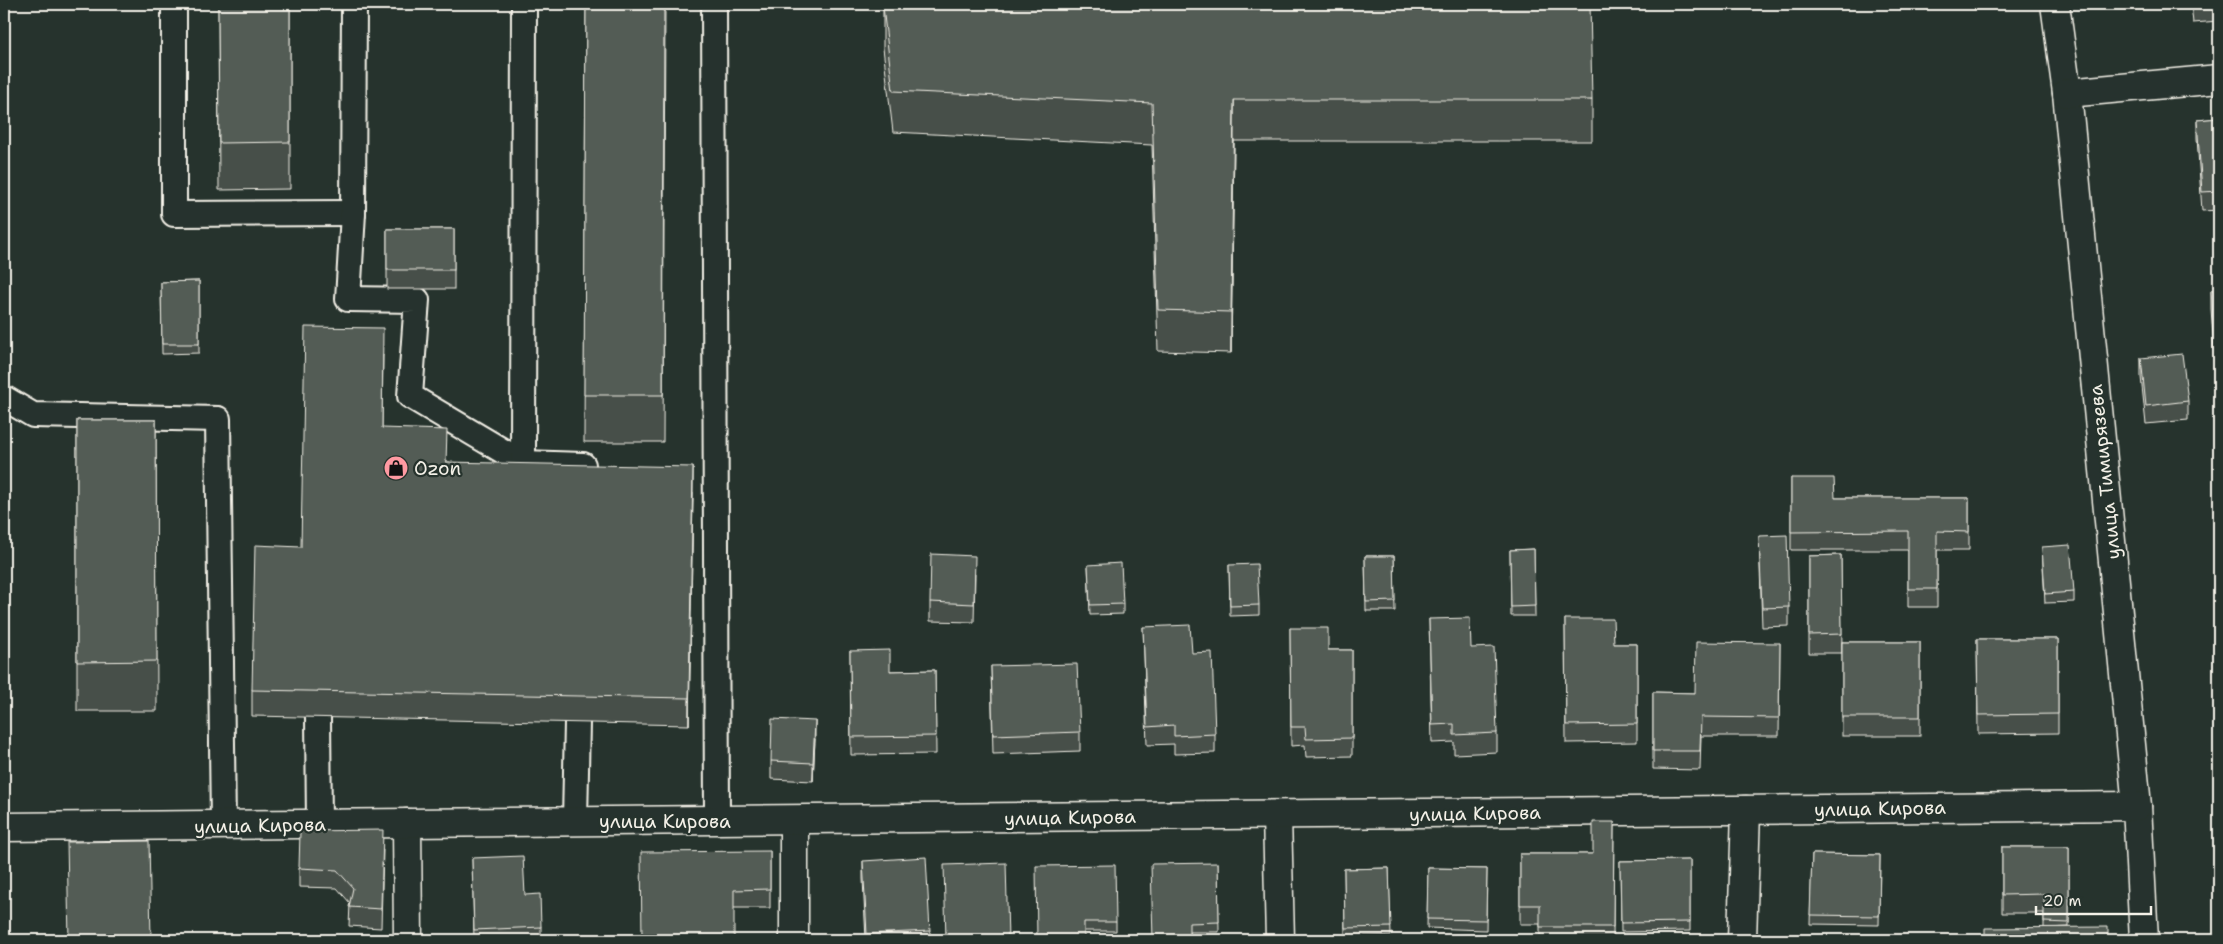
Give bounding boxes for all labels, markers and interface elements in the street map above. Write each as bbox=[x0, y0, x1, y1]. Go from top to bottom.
street label: улица Тимирязева bbox=[2083, 383, 2126, 561]
shop icon: Ozon bbox=[383, 455, 409, 481]
place label: Ozon bbox=[414, 456, 461, 481]
street label: улица Кирова bbox=[1814, 795, 1946, 822]
street label: улица Кирова bbox=[1409, 800, 1541, 827]
street label: улица Кирова bbox=[1004, 804, 1136, 831]
street label: улица Кирова bbox=[599, 809, 731, 834]
street label: улица Кирова bbox=[194, 812, 326, 839]
scale bar bbox=[2036, 884, 2150, 916]
text: 20 m bbox=[2043, 891, 2082, 911]

